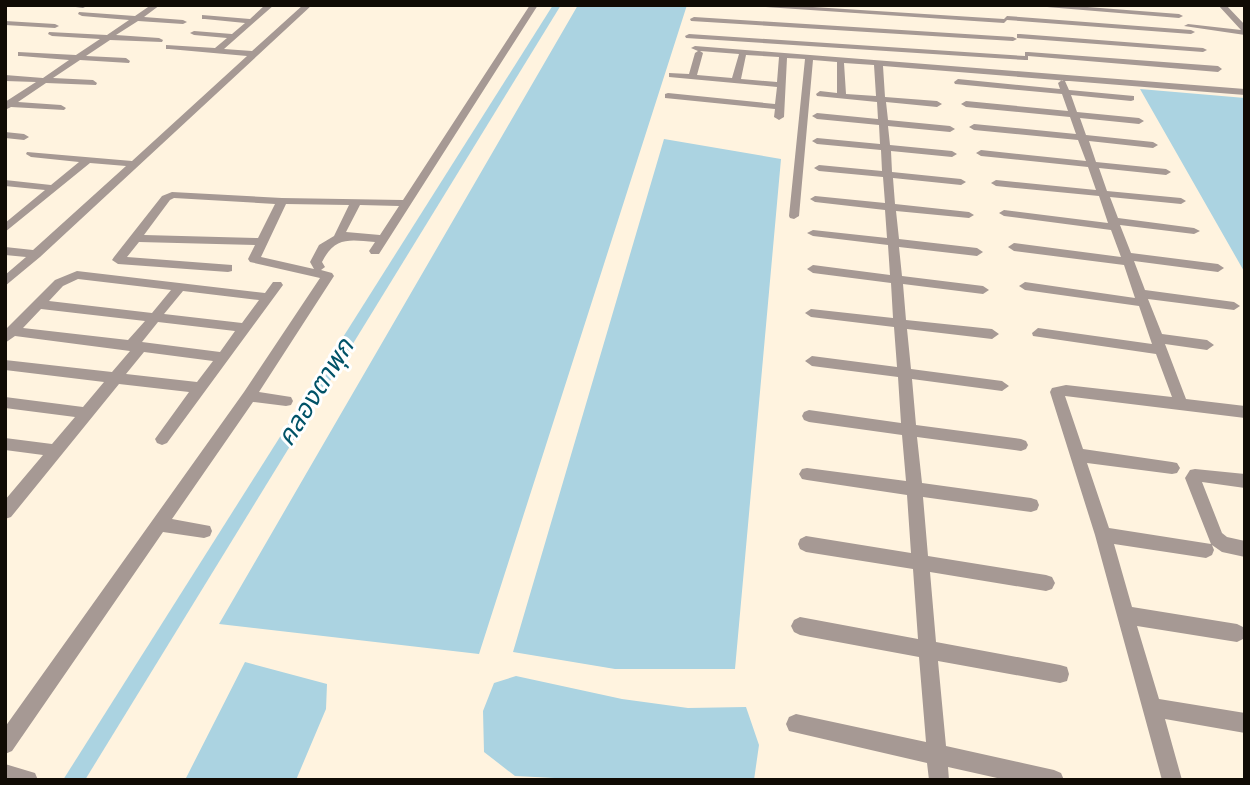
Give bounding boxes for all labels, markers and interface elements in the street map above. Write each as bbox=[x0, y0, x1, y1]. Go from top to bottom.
water label: คลองตาพุก bbox=[270, 332, 361, 452]

